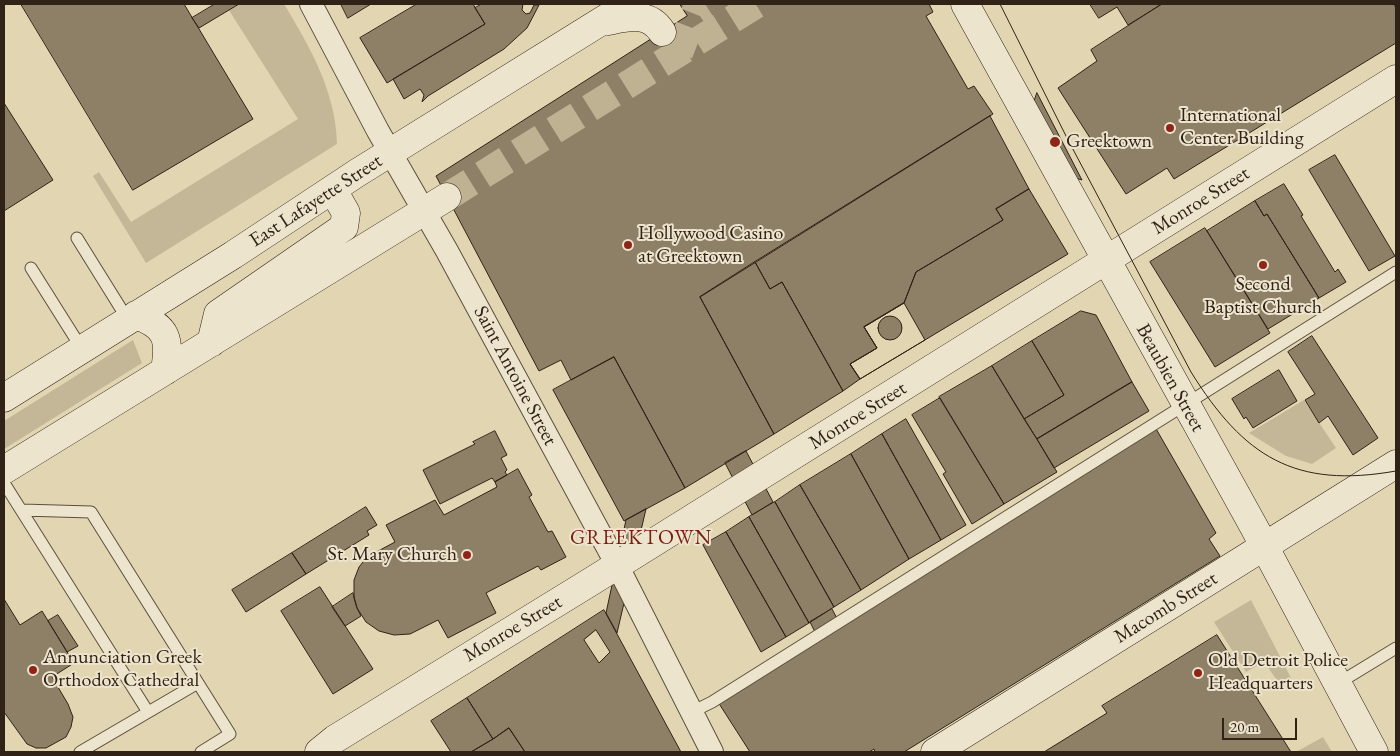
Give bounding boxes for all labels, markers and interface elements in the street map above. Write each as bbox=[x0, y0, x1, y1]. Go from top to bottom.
place label: International Center Building bbox=[1180, 104, 1304, 151]
marker: International Center Building bbox=[1164, 122, 1176, 134]
place label: Greektown bbox=[1066, 130, 1152, 154]
marker: Greektown bbox=[1048, 135, 1062, 149]
street label: East Lafayette Street bbox=[245, 149, 387, 253]
street label: Monroe Street bbox=[1148, 162, 1254, 240]
place label: Hollywood Casino at Greektown bbox=[638, 222, 783, 269]
marker: Hollywood Casino at Greektown bbox=[622, 239, 634, 251]
marker: Second Baptist Church bbox=[1257, 259, 1269, 271]
place label: Second Baptist Church bbox=[1204, 273, 1322, 320]
street label: Saint Antoine Street bbox=[468, 302, 562, 450]
street label: Beaubien Street bbox=[1131, 320, 1209, 436]
street label: Monroe Street bbox=[805, 377, 911, 455]
district label: GREEKTOWN bbox=[569, 525, 713, 551]
place label: St. Mary Church bbox=[328, 543, 457, 567]
marker: St. Mary Church bbox=[461, 549, 473, 561]
street label: Macomb Street bbox=[1110, 567, 1222, 649]
street label: Monroe Street bbox=[460, 590, 566, 668]
place label: Annunciation Greek Orthodox Cathedral bbox=[43, 646, 202, 693]
place label: Old Detroit Police Headquarters bbox=[1208, 649, 1348, 696]
marker: Annunciation Greek Orthodox Cathedral bbox=[27, 664, 39, 676]
marker: Old Detroit Police Headquarters bbox=[1192, 667, 1204, 679]
scale bar bbox=[1225, 708, 1300, 740]
text: 20 m bbox=[1230, 717, 1259, 736]

